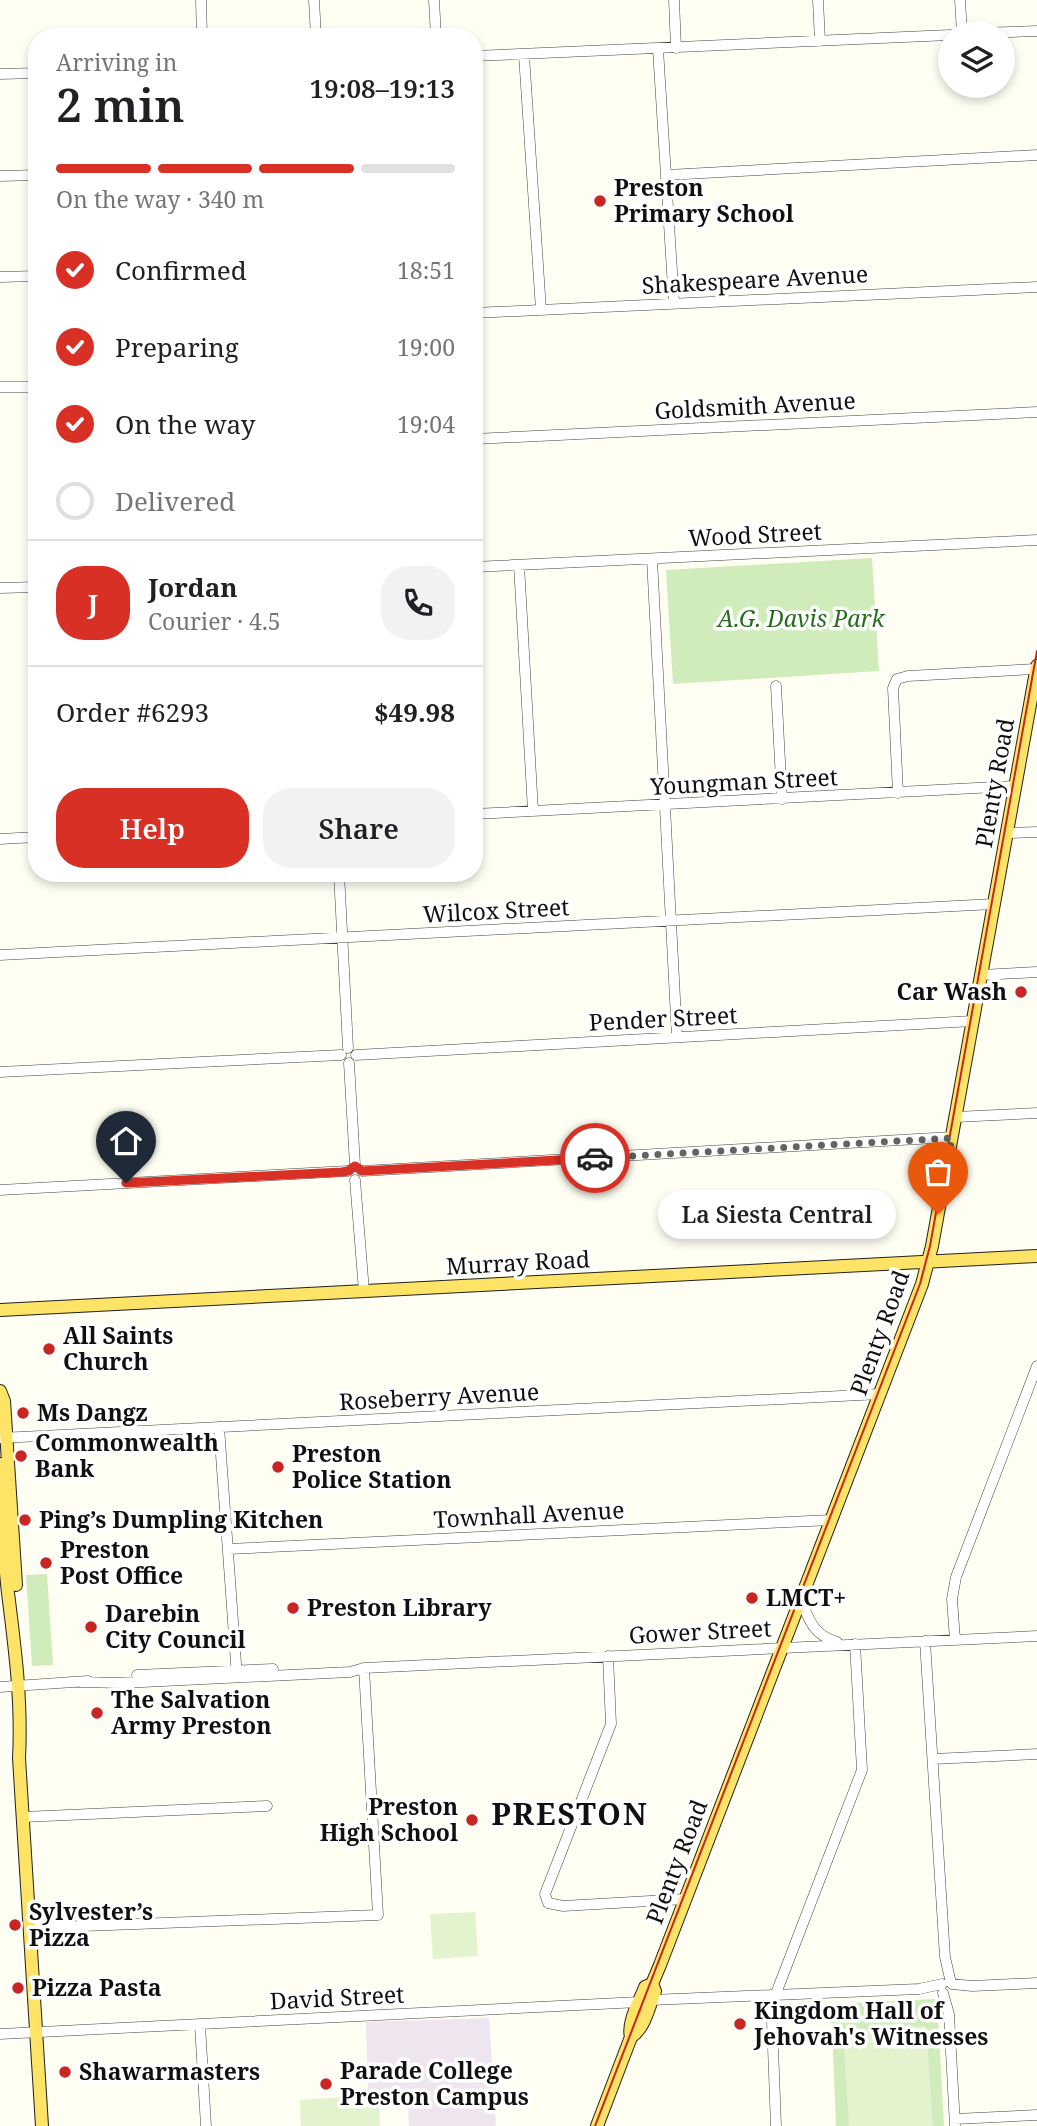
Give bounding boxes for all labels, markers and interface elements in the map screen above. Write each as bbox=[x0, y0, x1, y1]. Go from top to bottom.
map controls bbox=[938, 21, 1015, 98]
button: layers bbox=[938, 21, 1015, 98]
text: Arriving in bbox=[56, 46, 177, 78]
text: 19:08–19:13 bbox=[309, 70, 455, 106]
text: 2 min bbox=[56, 73, 184, 135]
place label: Preston Primary School bbox=[614, 171, 794, 229]
text: On the way · 340 m bbox=[56, 183, 264, 215]
marker: Preston Primary School bbox=[592, 193, 608, 209]
icon: check bbox=[56, 251, 94, 289]
text: Confirmed bbox=[115, 252, 247, 288]
text: 18:51 bbox=[397, 254, 455, 286]
street label: Shakespeare Avenue bbox=[641, 257, 869, 301]
icon: check bbox=[56, 328, 94, 366]
text: Preparing bbox=[115, 329, 239, 365]
text: 19:00 bbox=[397, 331, 455, 363]
street label: Goldsmith Avenue bbox=[654, 384, 856, 426]
icon: check bbox=[56, 405, 94, 443]
text: On the way bbox=[115, 406, 255, 442]
text: 19:04 bbox=[397, 408, 455, 440]
text: Delivered bbox=[115, 483, 235, 519]
street label: Wood Street bbox=[687, 515, 822, 553]
button: phone bbox=[381, 566, 455, 640]
text: Jordan bbox=[148, 569, 238, 605]
text: J bbox=[88, 585, 98, 621]
park label: A.G. Davis Park bbox=[715, 602, 885, 634]
text: Courier · 4.5 bbox=[148, 605, 281, 637]
text: Order #6293 bbox=[56, 694, 209, 730]
text: $49.98 bbox=[374, 694, 455, 730]
street label: Plenty Road bbox=[967, 716, 1021, 850]
street label: Youngman Street bbox=[648, 760, 838, 802]
button: Help bbox=[56, 788, 249, 868]
button: Share bbox=[263, 788, 455, 868]
street label: Wilcox Street bbox=[422, 890, 570, 930]
place label: Car Wash bbox=[897, 975, 1007, 1007]
marker: Car Wash bbox=[1013, 984, 1029, 1000]
street label: Pender Street bbox=[588, 998, 738, 1038]
pin bbox=[96, 1111, 156, 1183]
icon: home bbox=[107, 1122, 145, 1160]
courier bbox=[560, 1123, 630, 1193]
icon: car bbox=[576, 1139, 614, 1177]
pin bbox=[908, 1142, 968, 1214]
icon: bag bbox=[919, 1153, 957, 1191]
callout: La Siesta Central bbox=[658, 1190, 896, 1238]
text: La Siesta Central bbox=[681, 1198, 873, 1230]
street label: Murray Road bbox=[445, 1242, 591, 1282]
street label: Plenty Road bbox=[842, 1266, 916, 1400]
place label: All Saints Church bbox=[63, 1319, 173, 1377]
marker: All Saints Church bbox=[41, 1341, 57, 1357]
street label: Roseberry Avenue bbox=[338, 1375, 540, 1417]
place label: Ms Dangz bbox=[37, 1396, 148, 1428]
marker: Ms Dangz bbox=[15, 1405, 31, 1421]
place label: Commonwealth Bank bbox=[35, 1426, 219, 1484]
place label: Preston Police Station bbox=[292, 1437, 452, 1495]
marker: Commonwealth Bank bbox=[13, 1448, 29, 1464]
marker: Preston Police Station bbox=[270, 1459, 286, 1475]
street label: Townhall Avenue bbox=[433, 1493, 625, 1535]
place label: Ping’s Dumpling Kitchen bbox=[39, 1503, 323, 1535]
marker: Ping’s Dumpling Kitchen bbox=[17, 1512, 33, 1528]
place label: Preston Post Office bbox=[60, 1533, 183, 1591]
marker: Preston Post Office bbox=[38, 1555, 54, 1571]
place label: LMCT+ bbox=[766, 1581, 846, 1613]
marker: LMCT+ bbox=[744, 1590, 760, 1606]
place label: Preston Library bbox=[307, 1591, 492, 1623]
place label: Darebin City Council bbox=[105, 1597, 246, 1655]
marker: Preston Library bbox=[285, 1600, 301, 1616]
street label: Gower Street bbox=[628, 1611, 772, 1651]
marker: Darebin City Council bbox=[83, 1619, 99, 1635]
place label: The Salvation Army Preston bbox=[111, 1683, 272, 1741]
marker: The Salvation Army Preston bbox=[89, 1705, 105, 1721]
place label: Preston High School bbox=[320, 1790, 458, 1848]
district label: PRESTON bbox=[491, 1793, 649, 1834]
street label: Plenty Road bbox=[638, 1795, 714, 1928]
marker: Preston High School bbox=[464, 1812, 480, 1828]
place label: Sylvester’s Pizza bbox=[29, 1895, 153, 1953]
marker: Sylvester’s Pizza bbox=[7, 1917, 23, 1933]
place label: Pizza Pasta bbox=[32, 1971, 162, 2003]
street label: David Street bbox=[269, 1978, 405, 2017]
marker: Pizza Pasta bbox=[10, 1980, 26, 1996]
place label: Kingdom Hall of Jehovah's Witnesses bbox=[753, 1994, 988, 2052]
marker: Kingdom Hall of Jehovah's Witnesses bbox=[732, 2016, 748, 2032]
place label: Parade College Preston Campus bbox=[340, 2054, 529, 2112]
place label: Shawarmasters bbox=[79, 2055, 260, 2087]
marker: Shawarmasters bbox=[57, 2064, 73, 2080]
marker: Parade College Preston Campus bbox=[318, 2076, 334, 2092]

